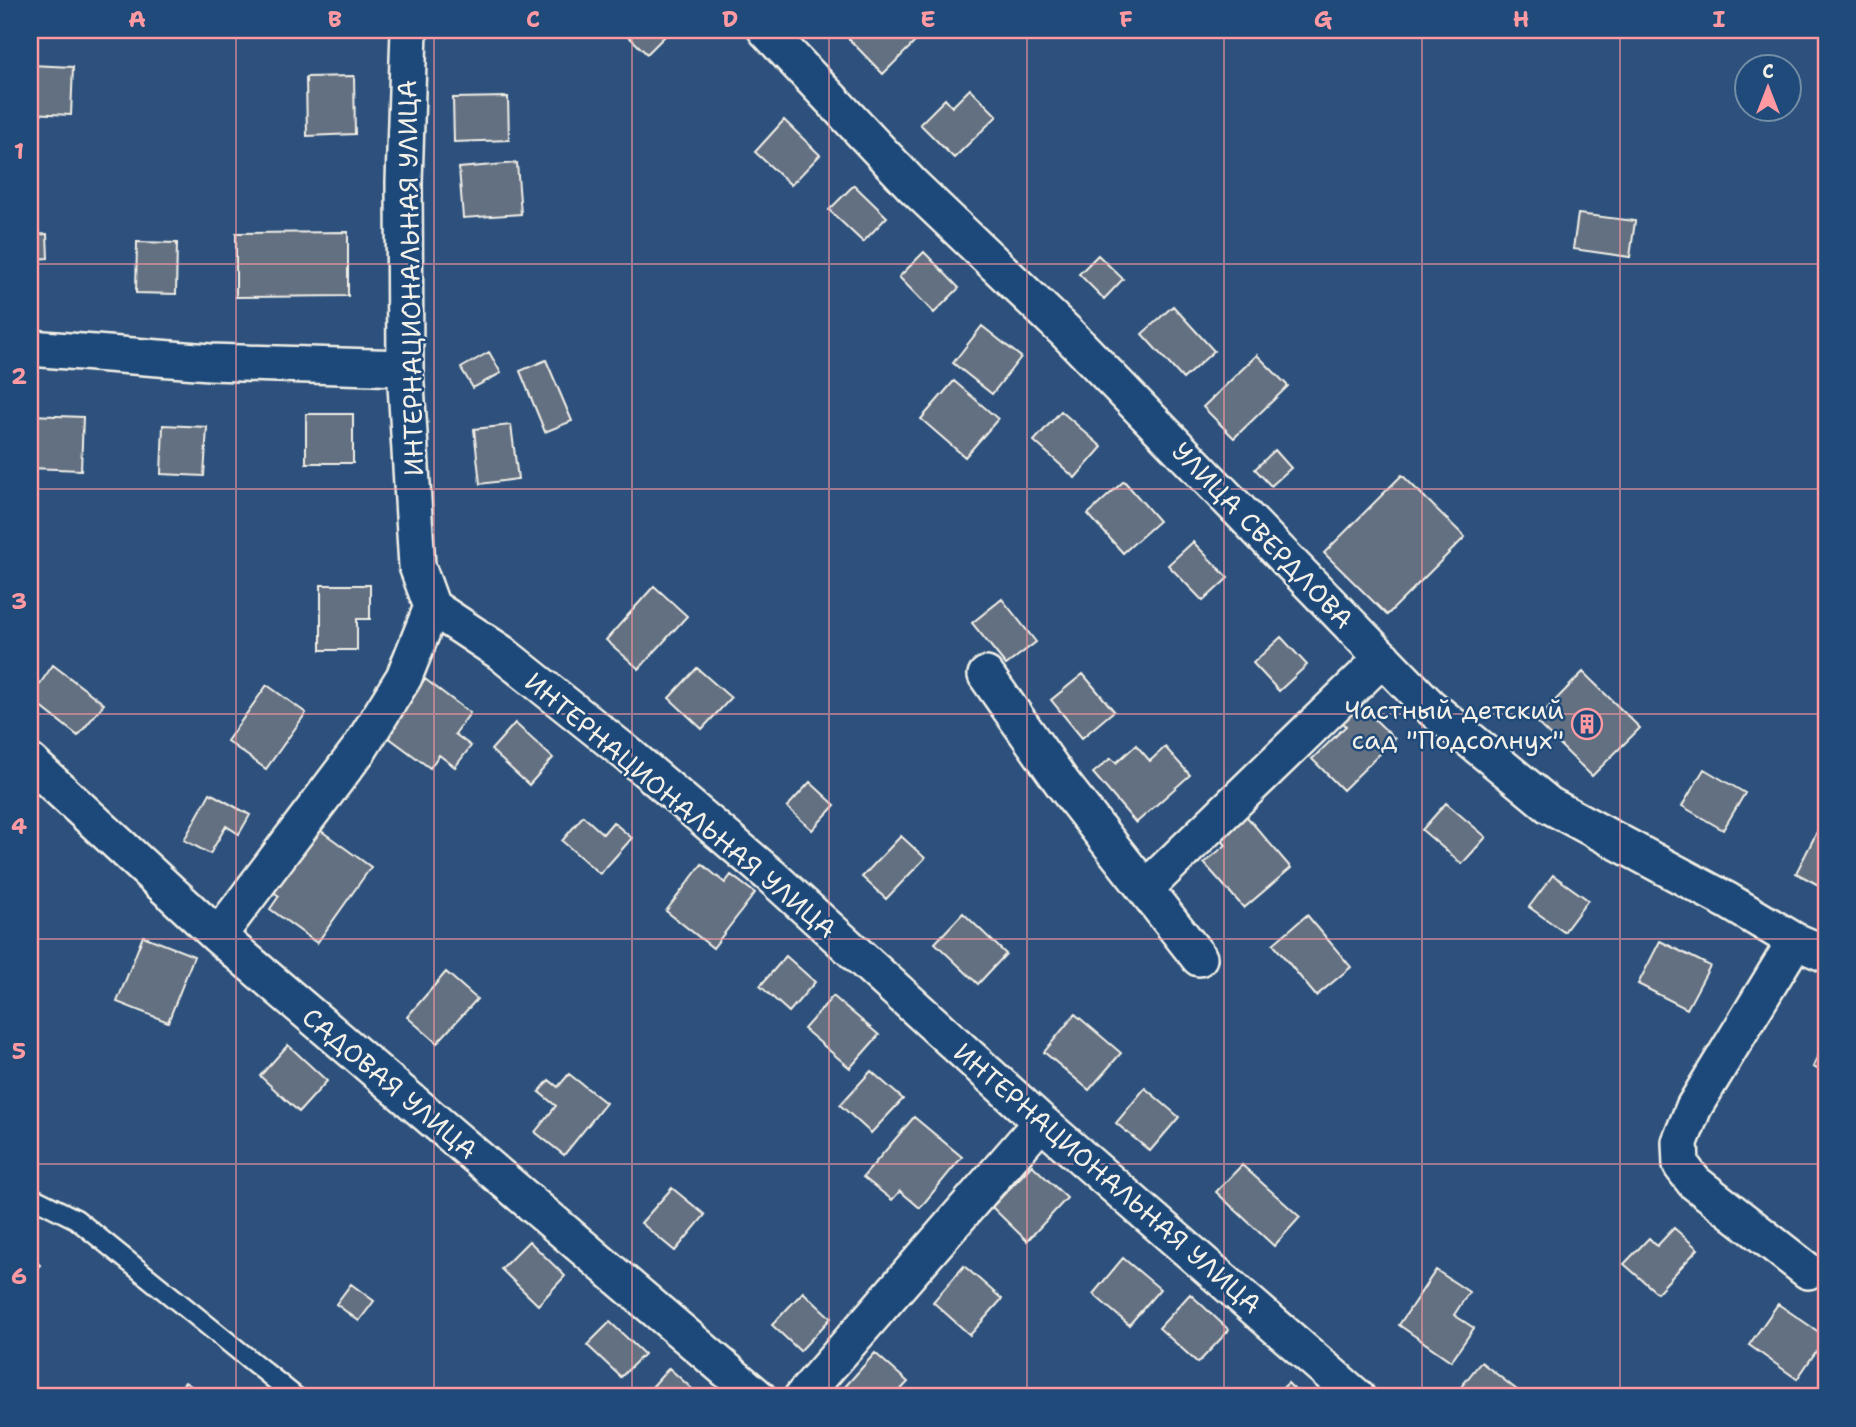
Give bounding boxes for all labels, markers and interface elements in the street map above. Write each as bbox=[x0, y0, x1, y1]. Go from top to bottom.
text: A bbox=[128, 4, 146, 34]
text: B bbox=[328, 4, 342, 34]
text: C bbox=[526, 4, 540, 34]
text: D bbox=[722, 4, 738, 34]
text: E bbox=[920, 4, 936, 34]
text: F bbox=[1119, 4, 1133, 34]
text: G bbox=[1314, 4, 1333, 34]
text: H bbox=[1513, 4, 1529, 34]
text: I bbox=[1713, 4, 1726, 34]
north arrow bbox=[1734, 52, 1804, 122]
text: С bbox=[1762, 59, 1774, 84]
street label: ИНТЕРНАЦИОНАЛЬНАЯ УЛИЦА bbox=[389, 79, 431, 477]
text: 1 bbox=[14, 136, 24, 166]
text: 2 bbox=[11, 361, 27, 391]
street label: УЛИЦА СВЕРДЛОВА bbox=[1165, 434, 1361, 636]
text: 3 bbox=[11, 586, 27, 616]
street label: ИНТЕРНАЦИОНАЛЬНАЯ УЛИЦА bbox=[518, 664, 844, 946]
place label: Частный детский сад "Подсолнух" bbox=[1344, 692, 1564, 757]
building icon: Частный детский сад "Подсолнух" bbox=[1570, 707, 1604, 741]
text: 4 bbox=[11, 811, 27, 841]
street label: САДОВАЯ УЛИЦА bbox=[295, 999, 485, 1167]
street label: ИНТЕРНАЦИОНАЛЬНАЯ УЛИЦА bbox=[947, 1035, 1269, 1321]
text: 5 bbox=[12, 1036, 26, 1066]
text: 6 bbox=[11, 1261, 27, 1291]

